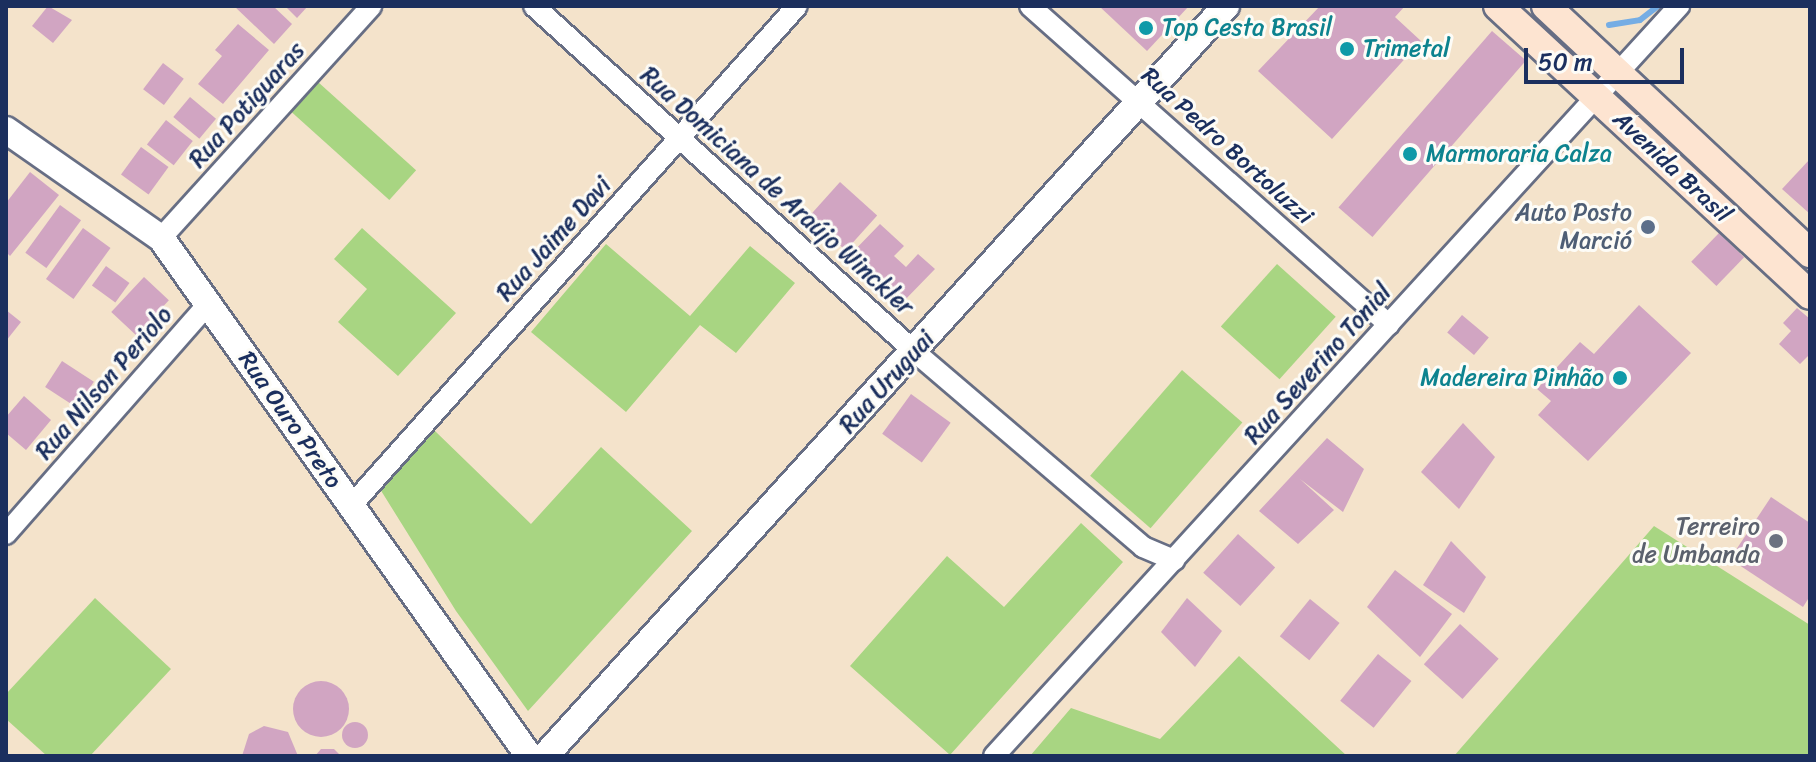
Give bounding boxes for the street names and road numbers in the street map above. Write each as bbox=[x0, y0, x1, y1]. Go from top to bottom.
street label: Rua Potiguaras bbox=[183, 36, 311, 174]
street label: Rua Domiciana de Araújo Winckler bbox=[634, 60, 920, 322]
street label: Rua Pedro Bortoluzzi bbox=[1135, 61, 1319, 231]
street label: Avenida Brasil bbox=[1607, 105, 1737, 229]
street label: Rua Jaime Davi bbox=[491, 171, 617, 307]
street label: Rua Severino Tonial bbox=[1238, 278, 1398, 450]
street label: Rua Nilson Periolo bbox=[30, 301, 178, 465]
street label: Rua Uruguai bbox=[833, 325, 941, 439]
street label: Rua Ouro Preto bbox=[232, 345, 348, 495]

